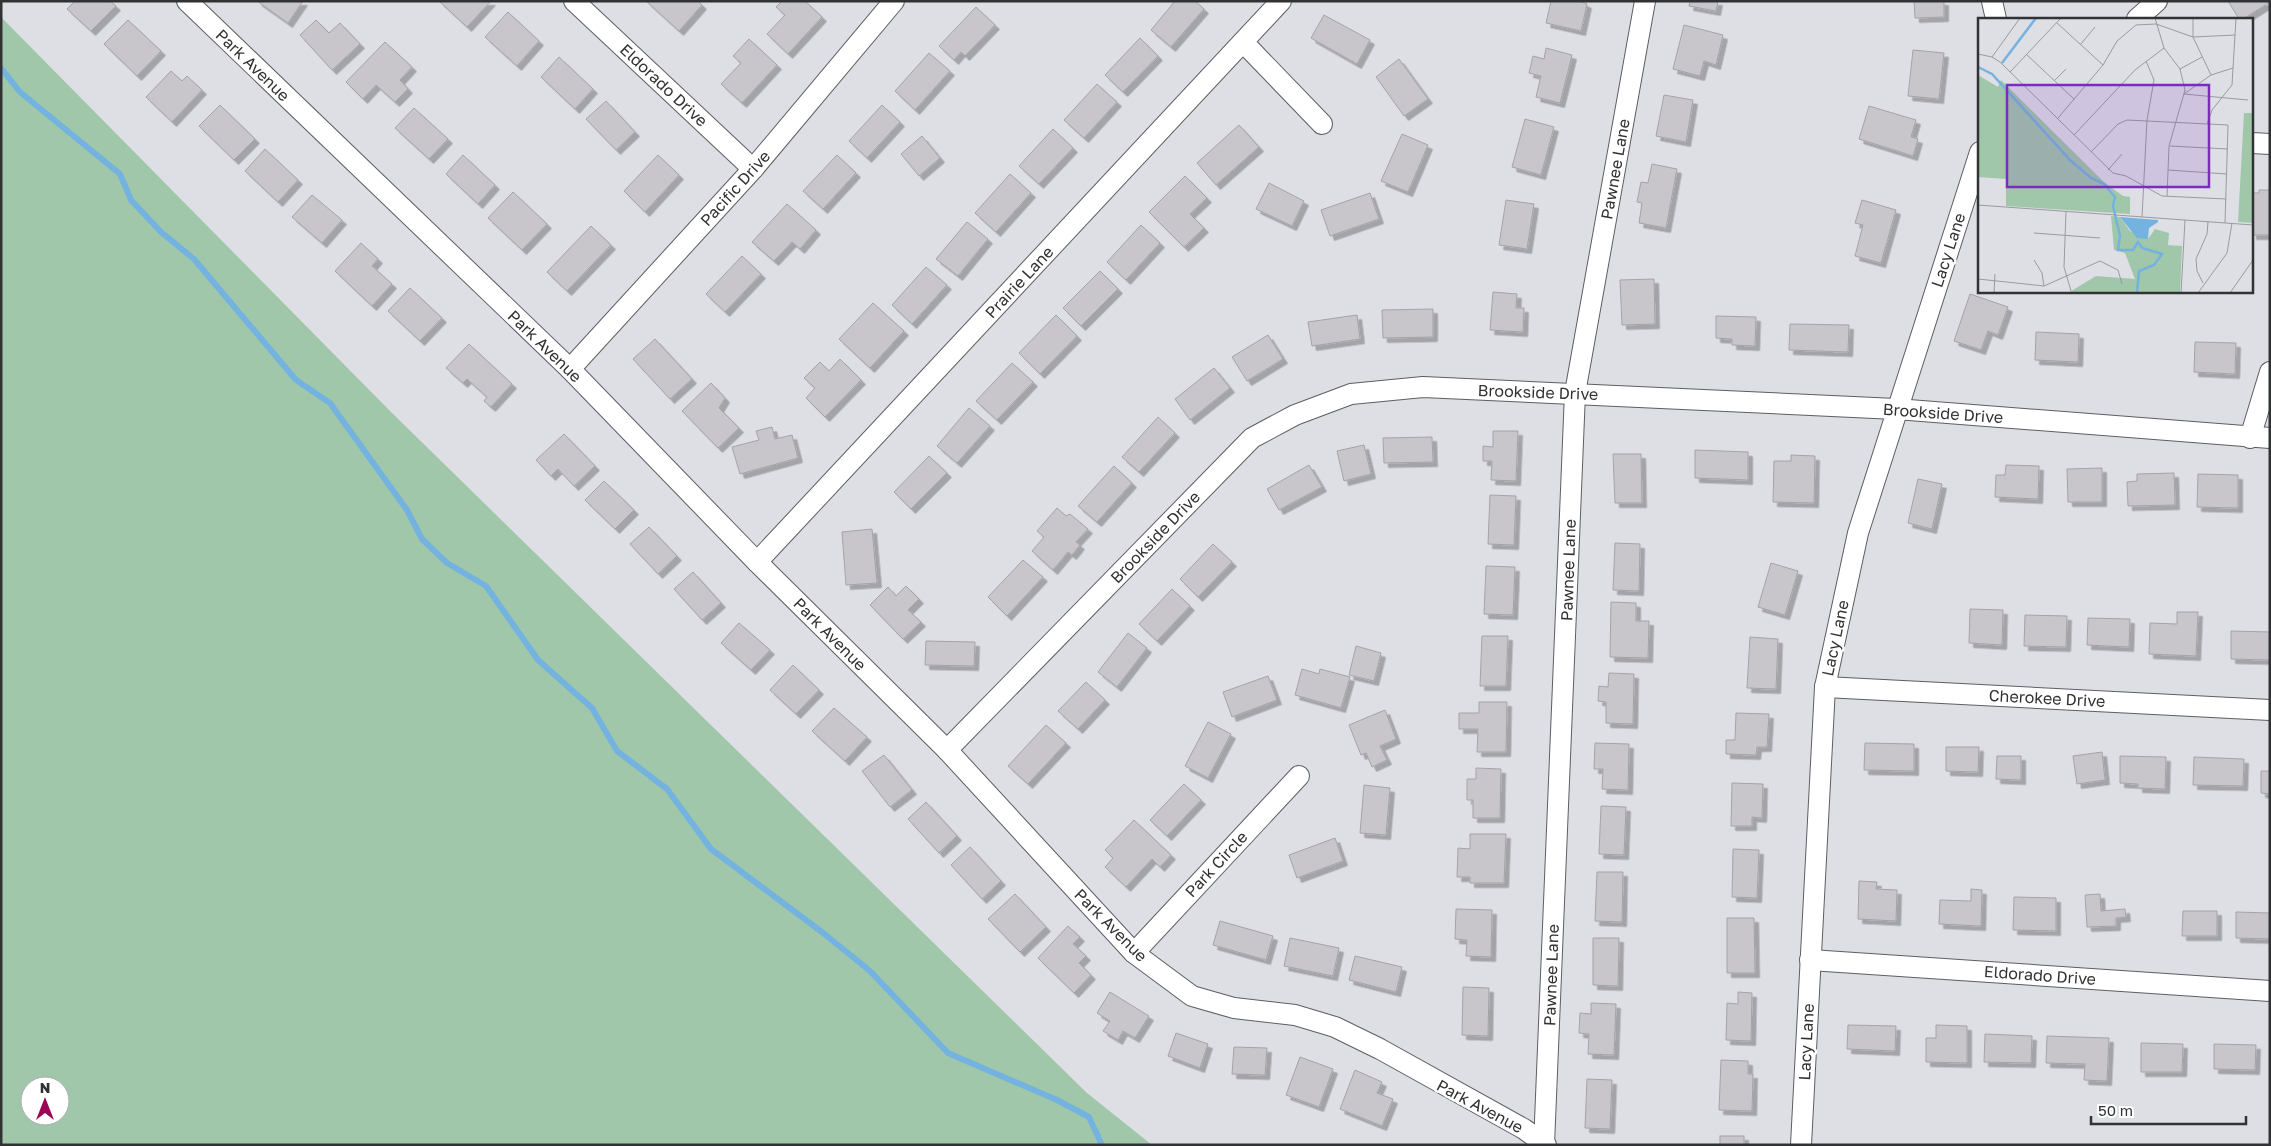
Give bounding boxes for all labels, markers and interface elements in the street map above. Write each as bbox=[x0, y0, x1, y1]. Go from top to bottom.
inset map bbox=[1978, 18, 2254, 292]
street label: Park Avenue bbox=[212, 25, 294, 105]
street label: Eldorado Drive bbox=[616, 39, 712, 131]
street label: Pawnee Lane bbox=[1596, 117, 1634, 221]
street label: Pacific Drive bbox=[696, 146, 774, 230]
street label: Lacy Lane bbox=[1927, 210, 1969, 290]
street label: Prairie Lane bbox=[981, 242, 1057, 322]
street label: Park Avenue bbox=[504, 306, 586, 386]
street label: Brookside Drive bbox=[1477, 380, 1599, 404]
street label: Brookside Drive bbox=[1882, 399, 2004, 427]
street label: Brookside Drive bbox=[1106, 487, 1204, 587]
street label: Pawnee Lane bbox=[1556, 519, 1580, 621]
street label: Park Avenue bbox=[789, 593, 871, 675]
street label: Lacy Lane bbox=[1817, 598, 1853, 678]
street label: Cherokee Drive bbox=[1988, 685, 2106, 711]
street label: Park Circle bbox=[1180, 827, 1252, 901]
street label: Park Avenue bbox=[1070, 884, 1152, 966]
street label: Pawnee Lane bbox=[1539, 924, 1563, 1026]
street label: Eldorado Drive bbox=[1983, 961, 2097, 989]
street label: Lacy Lane bbox=[1794, 1003, 1818, 1081]
street label: Park Avenue bbox=[1433, 1075, 1527, 1137]
north arrow bbox=[20, 1076, 70, 1126]
text: N bbox=[40, 1079, 50, 1096]
scale bar bbox=[2091, 1094, 2246, 1126]
text: 50 m bbox=[2098, 1101, 2133, 1119]

